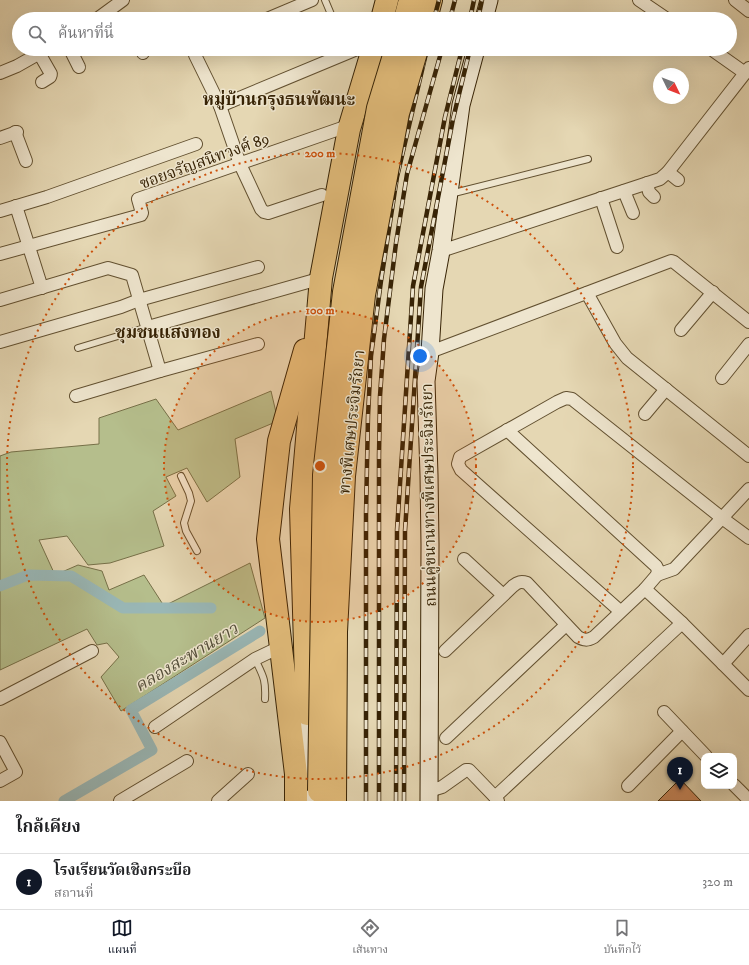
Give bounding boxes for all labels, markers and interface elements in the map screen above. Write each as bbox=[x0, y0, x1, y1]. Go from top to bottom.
search box bbox=[12, 12, 737, 56]
icon: search bbox=[26, 23, 48, 45]
text: ค้นหาที่นี่ bbox=[58, 24, 114, 43]
north arrow bbox=[653, 68, 689, 104]
district label: หมู่บ้านกรุงธนพัฒนะ bbox=[203, 89, 355, 111]
street label: ซอยจรัญสนิทวงศ์ 89 bbox=[137, 128, 272, 194]
text: 200 m bbox=[305, 146, 335, 161]
text: 100 m bbox=[306, 303, 334, 318]
district label: ชุมชนแสงทอง bbox=[115, 322, 221, 344]
your location bbox=[410, 346, 430, 366]
street label: ทางพิเศษประจิมรัถยา bbox=[334, 349, 370, 495]
street label: ถนนคู่ขนานทางพิเศษประจิมรัถยา bbox=[417, 383, 441, 607]
centre of rings bbox=[313, 459, 327, 473]
water label: คลองสะพานยาว bbox=[131, 618, 243, 697]
map controls bbox=[701, 753, 737, 789]
button: layers bbox=[701, 753, 737, 789]
pin: 1 bbox=[667, 757, 693, 790]
text: ใกล้เคียง bbox=[16, 816, 81, 838]
text: โรงเรียนวัดเชิงกระบือ bbox=[54, 861, 191, 880]
text: 1 bbox=[27, 874, 31, 890]
text: 320 m bbox=[702, 874, 733, 890]
text: สถานที่ bbox=[54, 885, 93, 901]
tab: แผนที่ bbox=[108, 917, 137, 959]
tab: เส้นทาง bbox=[352, 917, 388, 959]
tab: บันทึกไว้ bbox=[604, 917, 641, 959]

